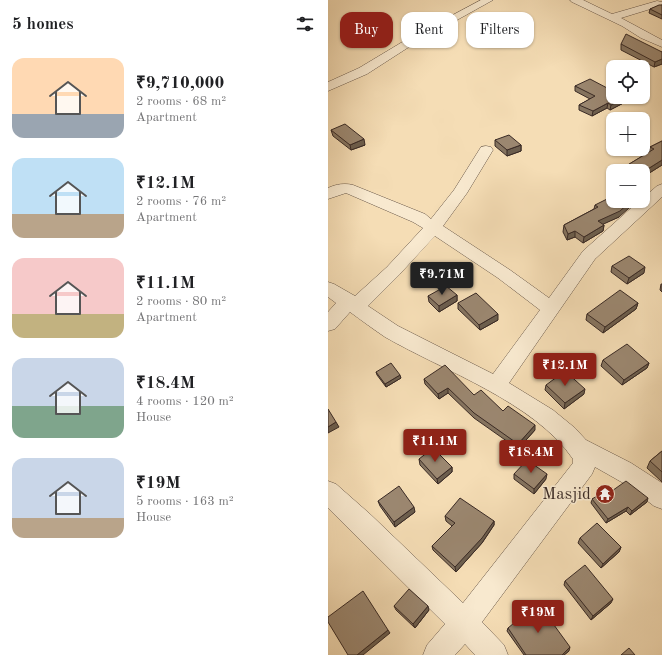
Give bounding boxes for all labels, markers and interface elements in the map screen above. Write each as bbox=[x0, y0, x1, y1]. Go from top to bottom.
chip: Buy bbox=[340, 12, 393, 48]
chip: Rent bbox=[401, 12, 458, 48]
chip: Filters bbox=[466, 12, 534, 48]
icon: filters bbox=[294, 13, 316, 35]
text: 5 homes bbox=[12, 16, 74, 33]
map controls bbox=[606, 60, 650, 208]
button: locate bbox=[606, 60, 650, 104]
icon: home bbox=[44, 74, 92, 122]
text: ₹9,710,000 bbox=[136, 75, 224, 92]
text: 2 rooms · 68 m² bbox=[136, 95, 226, 108]
text: Apartment bbox=[136, 111, 197, 124]
button: + bbox=[606, 112, 650, 156]
button: − bbox=[606, 164, 650, 208]
icon: home bbox=[44, 174, 92, 222]
text: ₹12.1M bbox=[136, 175, 195, 192]
text: 2 rooms · 76 m² bbox=[136, 195, 226, 208]
text: Apartment bbox=[136, 211, 197, 224]
pin: ₹9.71M bbox=[409, 262, 475, 296]
text: ₹9.71M bbox=[419, 268, 465, 281]
icon: home bbox=[44, 274, 92, 322]
text: ₹11.1M bbox=[136, 275, 195, 292]
text: 2 rooms · 80 m² bbox=[136, 295, 226, 308]
text: Apartment bbox=[136, 311, 197, 324]
pin: ₹12.1M bbox=[532, 353, 598, 387]
text: ₹12.1M bbox=[542, 359, 588, 372]
icon: home bbox=[44, 374, 92, 422]
text: ₹18.4M bbox=[136, 375, 195, 392]
text: 4 rooms · 120 m² bbox=[136, 395, 234, 408]
text: House bbox=[136, 411, 171, 424]
pin: ₹11.1M bbox=[402, 429, 468, 463]
text: ₹11.1M bbox=[412, 435, 458, 448]
pin: ₹18.4M bbox=[498, 440, 564, 474]
text: ₹18.4M bbox=[508, 446, 554, 459]
icon: home bbox=[44, 474, 92, 522]
text: ₹19M bbox=[136, 475, 181, 492]
temple icon: Masjid bbox=[594, 483, 616, 505]
place label: Masjid bbox=[542, 486, 591, 503]
text: 5 rooms · 163 m² bbox=[136, 495, 234, 508]
text: House bbox=[136, 511, 171, 524]
pin: ₹19M bbox=[514, 600, 562, 634]
text: ₹19M bbox=[521, 606, 555, 619]

